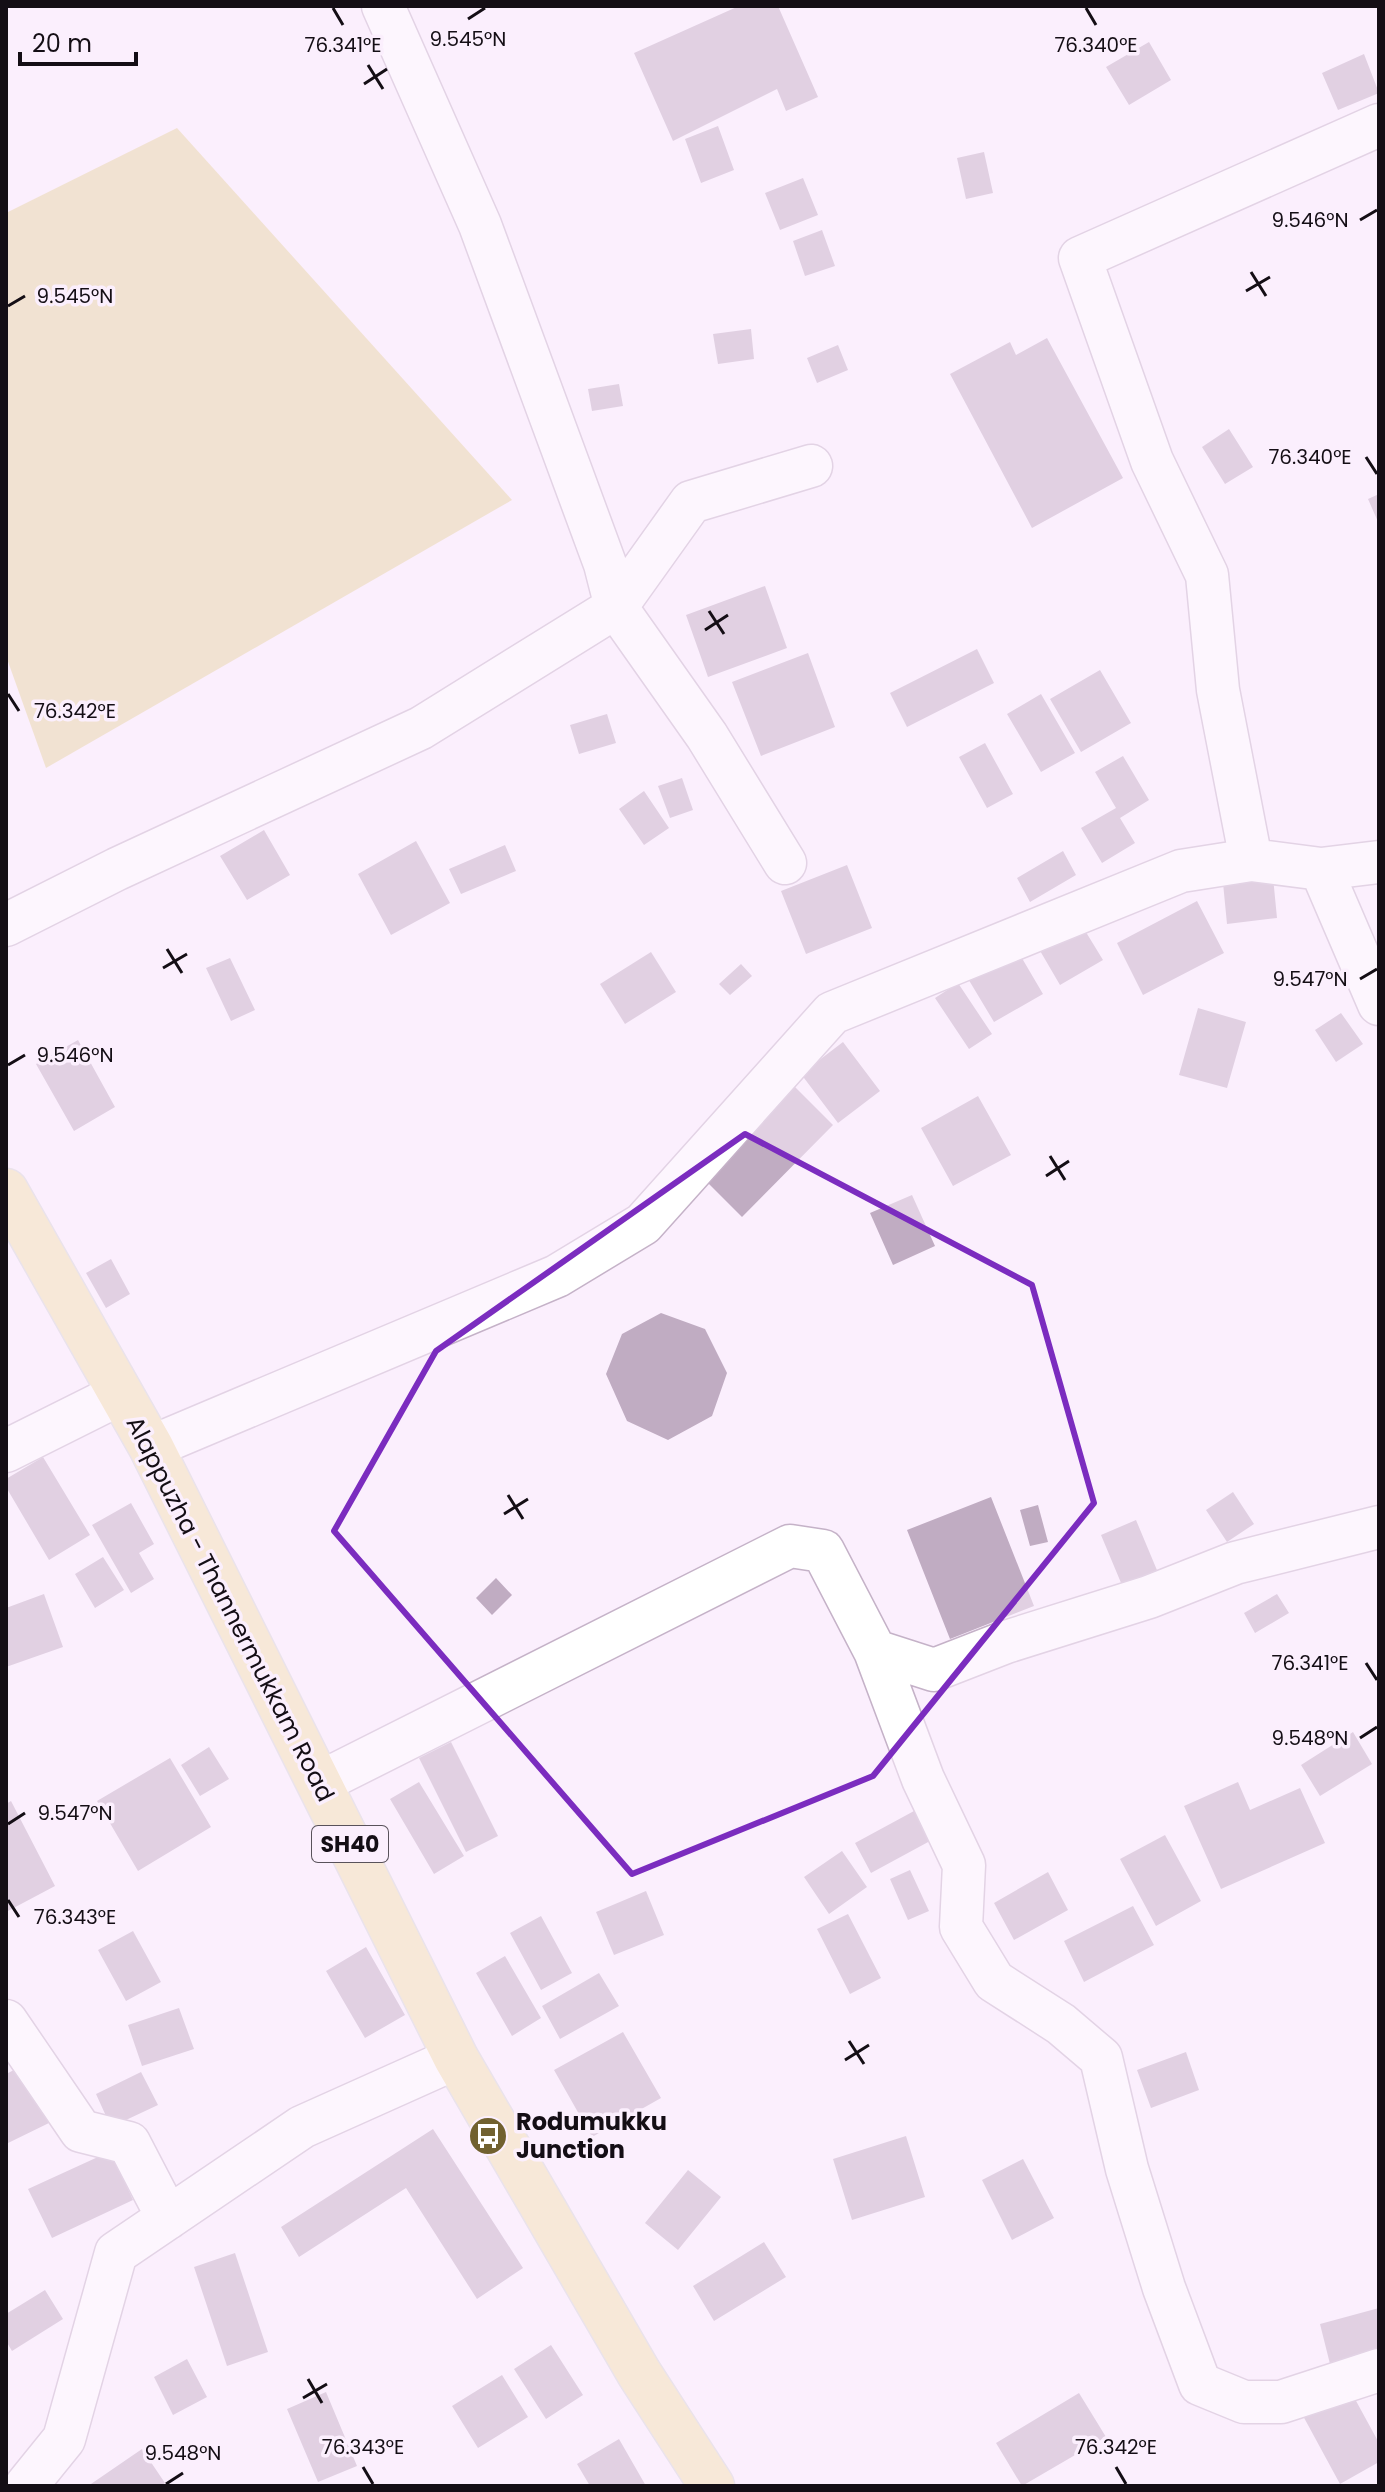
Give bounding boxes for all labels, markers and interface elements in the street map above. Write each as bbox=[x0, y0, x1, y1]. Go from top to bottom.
scale bar bbox=[20, 16, 136, 66]
text: 9.545°N bbox=[430, 25, 506, 53]
text: 20 m bbox=[32, 27, 92, 60]
text: 76.341°E bbox=[304, 31, 382, 59]
text: 76.340°E bbox=[1054, 31, 1138, 59]
text: 9.546°N bbox=[1272, 206, 1348, 234]
text: 9.545°N bbox=[37, 282, 113, 310]
text: 76.340°E bbox=[1268, 443, 1352, 471]
text: 76.342°E bbox=[34, 697, 116, 725]
text: 9.547°N bbox=[1272, 965, 1348, 993]
text: 9.546°N bbox=[37, 1041, 113, 1069]
street label: Alappuzha - Thannermukkam Road bbox=[119, 1410, 342, 1807]
text: 76.341°E bbox=[1271, 1649, 1349, 1677]
text: 9.548°N bbox=[1272, 1724, 1348, 1752]
text: 9.547°N bbox=[37, 1799, 113, 1827]
road number: SH40 bbox=[312, 1826, 388, 1862]
text: 76.343°E bbox=[34, 1903, 116, 1931]
place label: Rodumukku Junction bbox=[516, 2105, 667, 2166]
bus stop icon: Rodumukku Junction bbox=[467, 2115, 509, 2157]
text: 76.343°E bbox=[322, 2433, 404, 2461]
text: 76.342°E bbox=[1075, 2433, 1157, 2461]
text: 9.548°N bbox=[145, 2439, 221, 2467]

